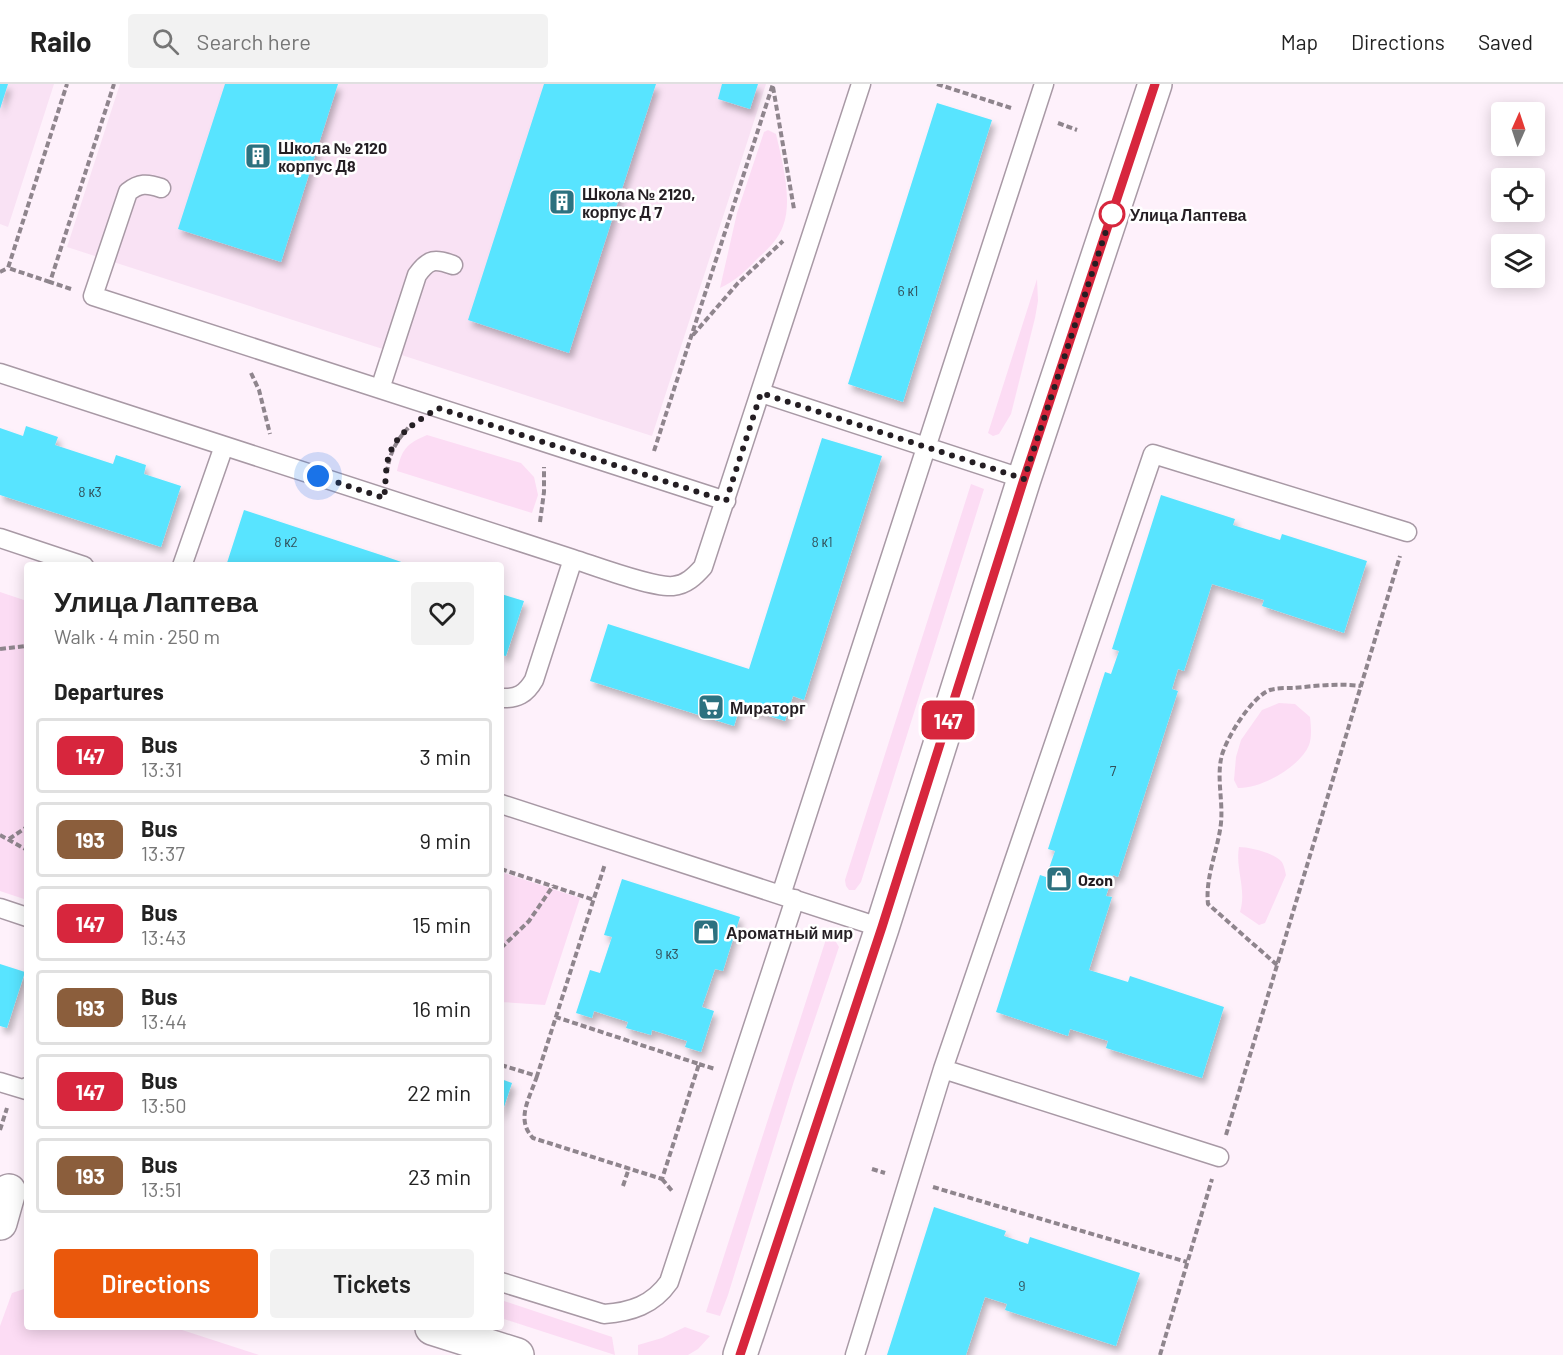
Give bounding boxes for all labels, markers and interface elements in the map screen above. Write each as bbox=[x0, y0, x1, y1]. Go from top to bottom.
search box bbox=[128, 14, 548, 68]
text: Railo bbox=[30, 24, 92, 58]
icon: search bbox=[149, 25, 182, 58]
text: Search here bbox=[197, 28, 311, 54]
text: Map bbox=[1281, 29, 1318, 54]
text: Directions bbox=[1351, 29, 1445, 54]
text: Saved bbox=[1478, 29, 1533, 54]
north arrow bbox=[1491, 102, 1545, 156]
map controls bbox=[1491, 102, 1545, 288]
place label: Школа № 2120 корпус Д8 bbox=[278, 138, 387, 175]
building icon: Школа № 2120 корпус Д8 bbox=[243, 141, 273, 171]
button: locate bbox=[1491, 168, 1545, 222]
place label: Школа № 2120, корпус Д 7 bbox=[582, 184, 695, 221]
building icon: Школа № 2120, корпус Д 7 bbox=[547, 187, 577, 217]
marker: Улица Лаптева bbox=[1099, 201, 1125, 227]
place label: Улица Лаптева bbox=[1130, 205, 1247, 224]
button: layers bbox=[1491, 234, 1545, 288]
house number: 6 к1 bbox=[897, 282, 919, 299]
your location bbox=[303, 461, 333, 491]
house number: 8 к3 bbox=[78, 483, 102, 500]
house number: 8 к2 bbox=[274, 533, 298, 550]
house number: 8 к1 bbox=[811, 533, 833, 550]
button: heart bbox=[411, 582, 474, 645]
text: Улица Лаптева bbox=[54, 584, 258, 618]
text: Walk · 4 min · 250 m bbox=[54, 624, 220, 648]
text: Departures bbox=[54, 678, 164, 704]
supermarket icon: Мираторг bbox=[696, 692, 726, 722]
place label: Мираторг bbox=[730, 698, 806, 717]
line badge: 147 bbox=[914, 700, 982, 740]
text: 147 bbox=[933, 708, 963, 733]
text: Bus bbox=[141, 731, 178, 757]
text: 147 bbox=[75, 743, 105, 768]
text: 3 min bbox=[420, 743, 471, 769]
text: 13:31 bbox=[141, 757, 182, 781]
house number: 7 bbox=[1110, 762, 1117, 779]
text: Bus bbox=[141, 815, 178, 841]
text: 193 bbox=[75, 827, 105, 852]
text: 9 min bbox=[419, 827, 471, 853]
text: 13:37 bbox=[141, 841, 185, 865]
shop icon: Ozon bbox=[1044, 864, 1074, 894]
place label: Ozon bbox=[1078, 870, 1113, 889]
text: Bus bbox=[141, 899, 178, 925]
text: 147 bbox=[75, 911, 105, 936]
text: 15 min bbox=[412, 911, 471, 937]
shop icon: Ароматный мир bbox=[691, 917, 721, 947]
place label: Ароматный мир bbox=[726, 923, 853, 942]
text: 13:43 bbox=[141, 925, 186, 949]
house number: 9 к3 bbox=[655, 945, 679, 962]
text: Bus bbox=[141, 983, 178, 1009]
text: 193 bbox=[75, 995, 105, 1020]
text: 16 min bbox=[412, 995, 471, 1021]
text: 13:44 bbox=[141, 1009, 187, 1033]
text: Bus bbox=[141, 1067, 178, 1093]
text: 147 bbox=[75, 1079, 105, 1104]
text: 22 min bbox=[407, 1079, 471, 1105]
text: 13:50 bbox=[141, 1093, 187, 1117]
text: Bus bbox=[141, 1151, 178, 1177]
text: 193 bbox=[75, 1163, 105, 1188]
text: 23 min bbox=[408, 1163, 471, 1189]
text: 13:51 bbox=[141, 1177, 182, 1201]
button: Directions bbox=[54, 1249, 258, 1318]
button: Tickets bbox=[270, 1249, 474, 1318]
house number: 9 bbox=[1018, 1277, 1026, 1294]

